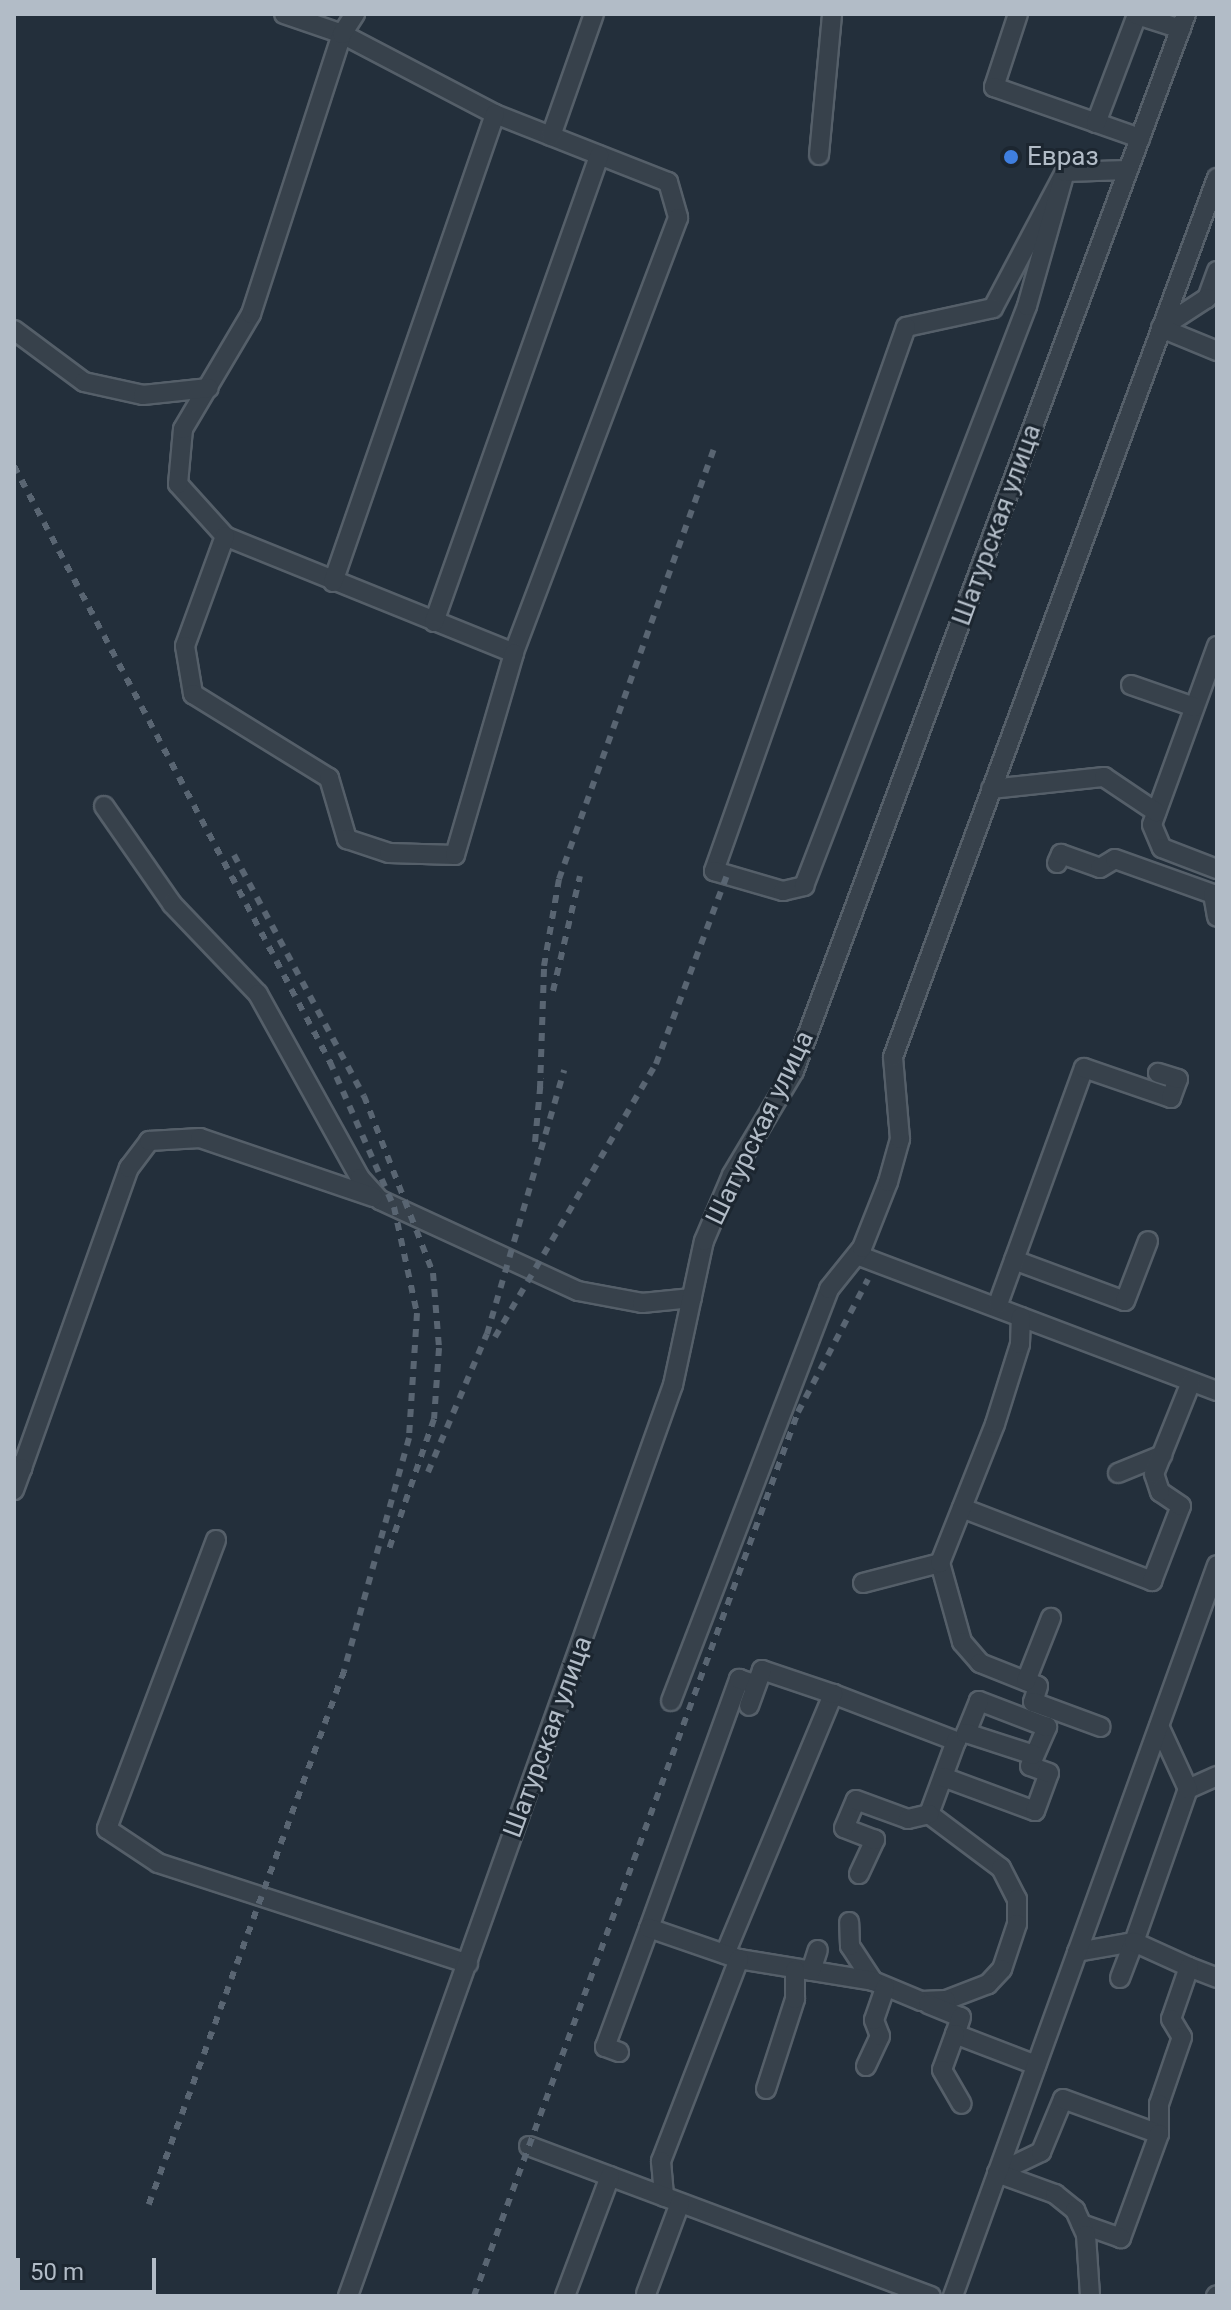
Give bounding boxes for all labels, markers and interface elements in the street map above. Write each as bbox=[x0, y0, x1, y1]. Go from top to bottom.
place label: Евраз bbox=[1027, 141, 1099, 173]
marker: Евраз bbox=[1002, 148, 1020, 166]
street label: Шатурская улица bbox=[946, 420, 1048, 630]
street label: Шатурская улица bbox=[700, 1026, 820, 1230]
street label: Шатурская улица bbox=[497, 1632, 599, 1842]
scale bar bbox=[20, 2242, 160, 2292]
text: 50 m bbox=[30, 2258, 84, 2286]

